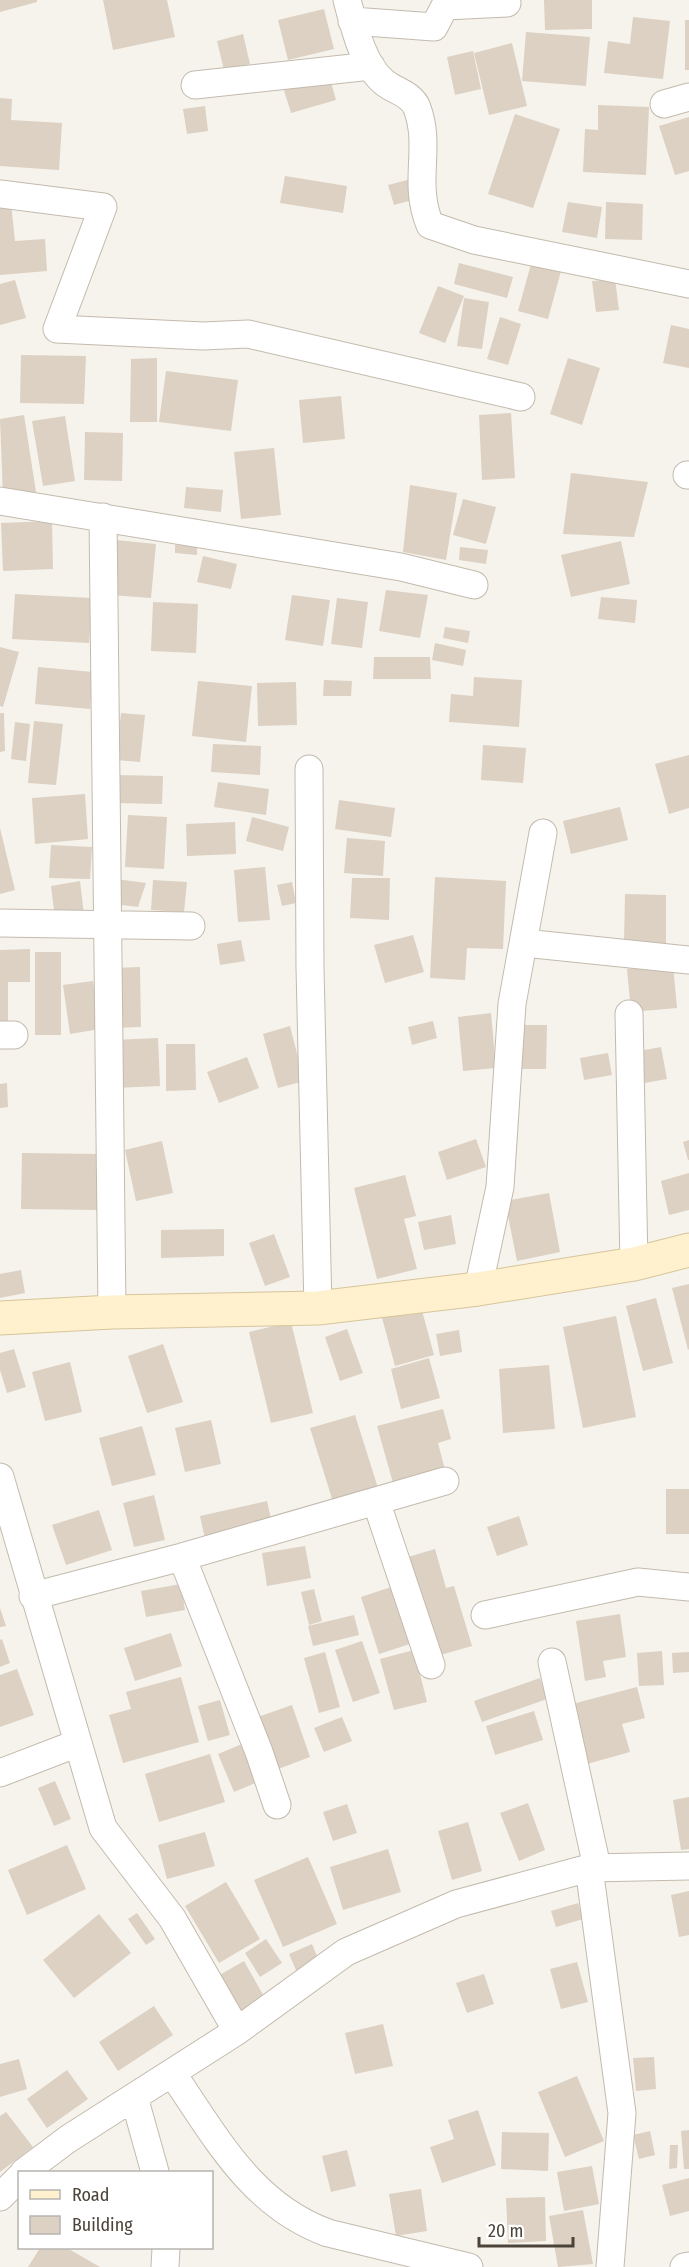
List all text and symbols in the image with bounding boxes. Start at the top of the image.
legend [18,2171,213,2249]
text: Road [72,2184,109,2206]
scale bar [479,2210,574,2248]
text: Building [72,2214,133,2236]
text: 20 m [488,2220,523,2242]

